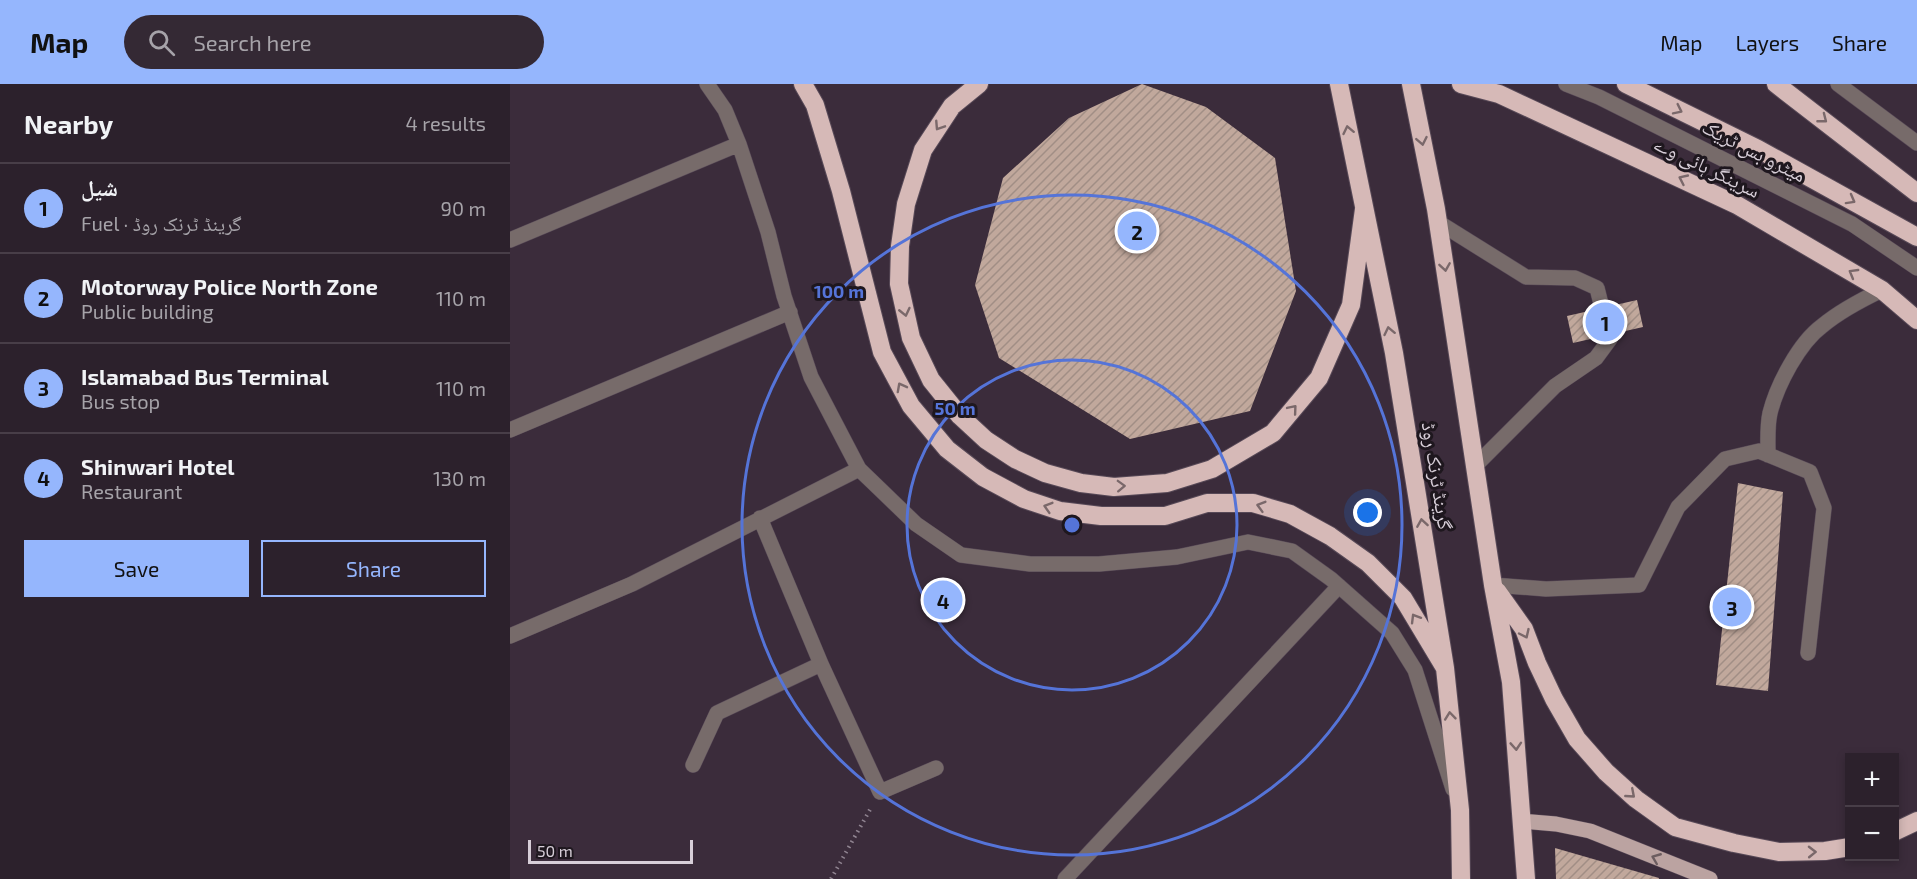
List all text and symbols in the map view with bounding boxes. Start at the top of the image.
search box [124,15,544,69]
text: Map [30,25,88,59]
icon: search [145,26,178,59]
text: Search here [193,29,312,55]
text: Map [1660,30,1702,55]
text: Layers [1735,30,1799,55]
text: Share [1832,30,1887,55]
one-way arrow [1672,103,1683,114]
text: Nearby [24,108,113,139]
text: 4 results [406,111,486,135]
one-way arrow [1816,112,1827,123]
street label: میٹرو بس ٹریک [1698,114,1810,187]
one-way arrow [934,120,946,130]
one-way arrow [1342,125,1355,135]
street label: سرینگر ہائی وے [1650,130,1764,203]
one-way arrow [1415,136,1428,146]
text: شیل [81,174,118,200]
one-way arrow [1678,175,1689,187]
one-way arrow [1845,193,1855,204]
text: 1 [39,196,48,220]
text: 90 m [441,196,486,220]
pin: 2 [1118,208,1156,254]
text: Fuel · گرینڈ ٹرنک روڈ [81,211,242,235]
one-way arrow [1438,262,1450,271]
one-way arrow [1849,269,1860,281]
text: Motorway Police North Zone [81,273,378,299]
text: 100 m [814,280,864,302]
text: 2 [38,286,49,310]
text: 110 m [436,286,486,310]
text: Public building [81,299,214,323]
pin: 1 [1586,300,1624,344]
one-way arrow [898,307,911,317]
one-way arrow [1383,326,1396,336]
text: Islamabad Bus Terminal [81,363,329,389]
text: 3 [38,376,49,400]
text: 110 m [436,376,486,400]
one-way arrow [897,383,908,393]
text: Bus stop [81,389,160,413]
text: 50 m [934,397,976,419]
one-way arrow [1286,405,1297,416]
street label: گرینڈ ٹرنک روڈ [1417,420,1458,532]
text: Shinwari Hotel [81,453,235,479]
text: 4 [37,466,50,490]
text: 130 m [433,466,486,490]
text: Restaurant [81,479,182,503]
one-way arrow [1117,480,1126,492]
your location [1353,498,1382,527]
one-way arrow [1256,501,1267,513]
one-way arrow [1043,502,1054,514]
centre of rings [1062,515,1082,535]
one-way arrow [1416,519,1428,528]
button: Save [24,540,249,597]
button: Share [261,540,486,597]
pin: 4 [924,578,962,622]
pin: 3 [1712,584,1752,630]
one-way arrow [1411,614,1422,624]
one-way arrow [1517,627,1529,638]
one-way arrow [1444,711,1457,721]
one-way arrow [1509,742,1522,751]
map controls [1845,753,1899,861]
button: + [1845,753,1899,807]
one-way arrow [1624,787,1635,798]
button: − [1845,807,1899,861]
scale bar [528,837,693,864]
text: 50 m [537,841,573,860]
one-way arrow [1808,845,1817,858]
one-way arrow [1651,853,1662,865]

